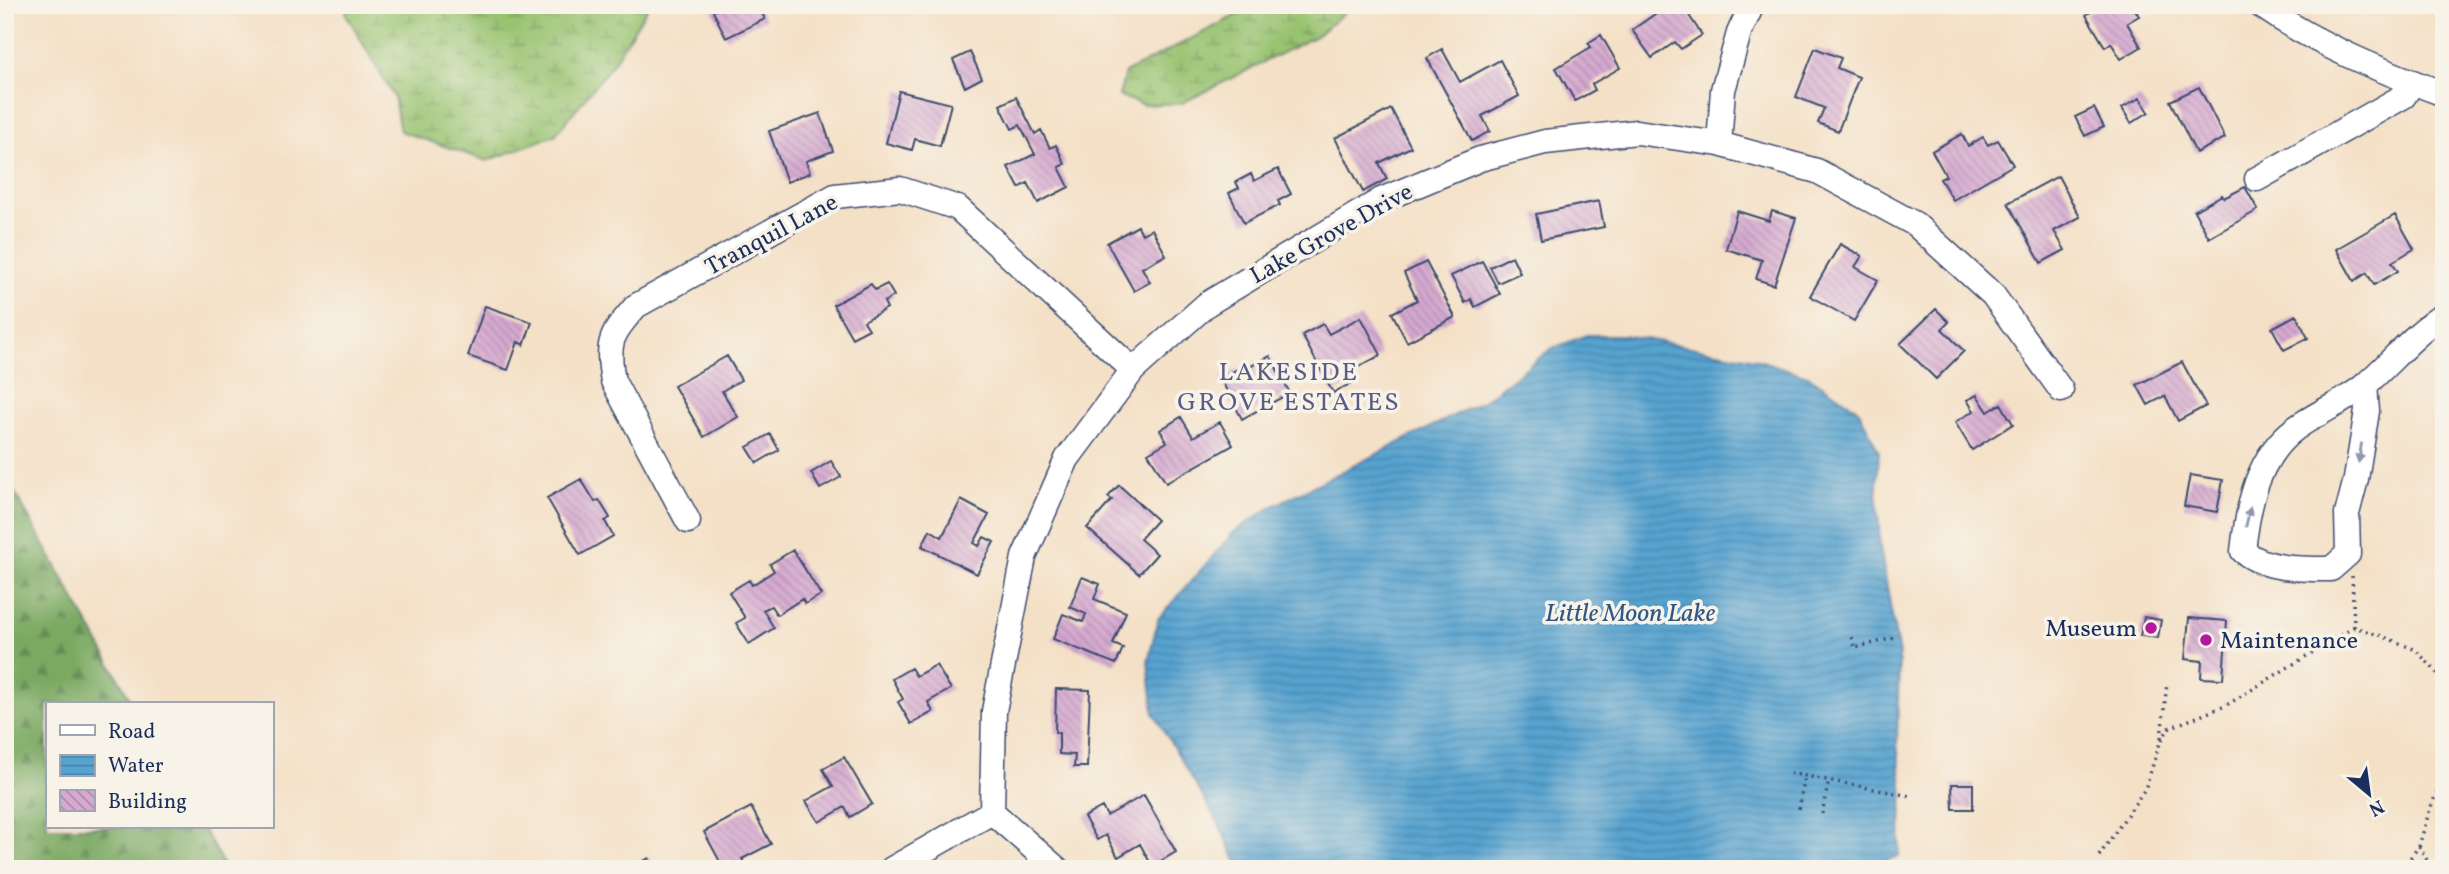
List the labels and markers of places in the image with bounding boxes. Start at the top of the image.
place label: Museum [2045,613,2137,647]
marker: Museum [2143,620,2159,636]
place label: Maintenance [2220,625,2358,659]
marker: Maintenance [2198,632,2214,648]

